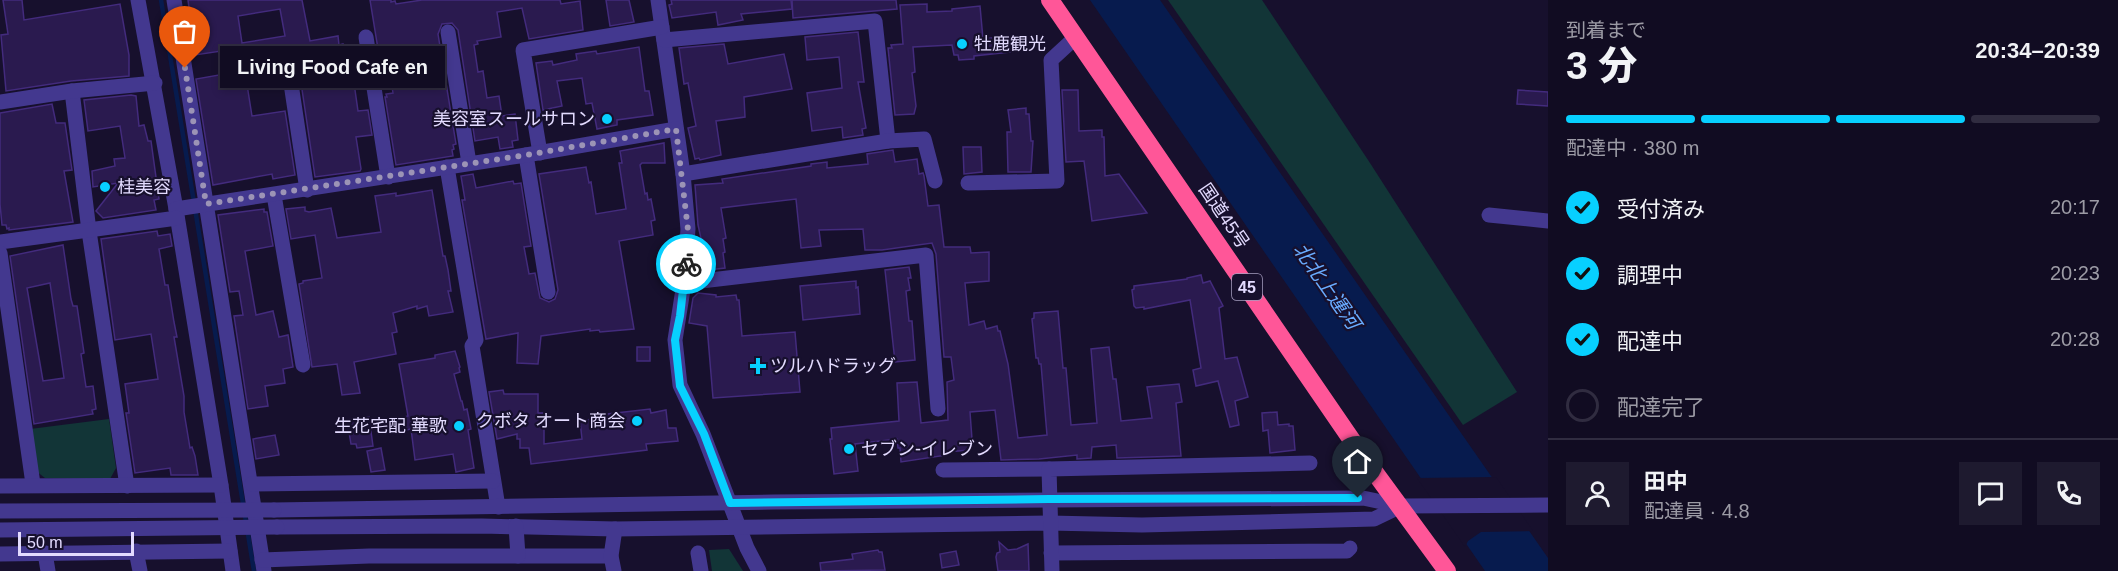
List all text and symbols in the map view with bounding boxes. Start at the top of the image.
pin [159,6,210,68]
icon: bag [168,15,201,48]
text: 到着まで [1566,19,1646,41]
place label: 牡鹿観光 [974,34,1046,54]
marker: 牡鹿観光 [955,37,969,51]
text: 20:34–20:39 [1975,38,2100,63]
text: 3 分 [1566,44,1638,87]
callout: Living Food Cafe en [221,47,446,89]
text: Living Food Cafe en [237,56,428,78]
place label: 美容室スールサロン [433,109,595,129]
marker: 美容室スールサロン [600,112,614,126]
text: 配達中 · 380 m [1566,137,1699,159]
place label: 桂美容 [117,177,171,197]
marker: 桂美容 [98,180,112,194]
street label: 国道45号 [1195,180,1253,252]
icon: check [1566,191,1599,224]
text: 20:17 [2050,196,2100,218]
text: 受付済み [1617,197,1705,222]
courier [656,234,716,294]
water label: 北北上運河 [1289,239,1367,337]
icon: bike [670,248,703,281]
icon: check [1566,257,1599,290]
text: 20:23 [2050,262,2100,284]
text: 調理中 [1617,263,1683,288]
road number: 45 [1232,274,1262,300]
icon: check [1566,323,1599,356]
text: 20:28 [2050,328,2100,350]
text: 配達中 [1617,329,1683,354]
place label: ツルハドラッグ [770,356,896,376]
marker: ツルハドラッグ [751,359,765,373]
text: 配達完了 [1617,395,1705,420]
place label: クボタ オート商会 [476,411,625,431]
marker: クボタ オート商会 [630,414,644,428]
place label: 生花宅配 華歌 [334,416,447,436]
marker: 生花宅配 華歌 [452,419,466,433]
pin [1332,436,1383,498]
place label: セブン-イレブン [861,439,993,459]
marker: セブン-イレブン [842,442,856,456]
icon: home [1341,445,1374,478]
button: person [1566,462,1629,525]
button: chat [1959,462,2022,525]
button: phone [2037,462,2100,525]
text: 田中 [1644,469,1688,494]
text: 配達員 · 4.8 [1644,500,1750,522]
scale bar [18,529,134,556]
text: 50 m [27,534,63,551]

